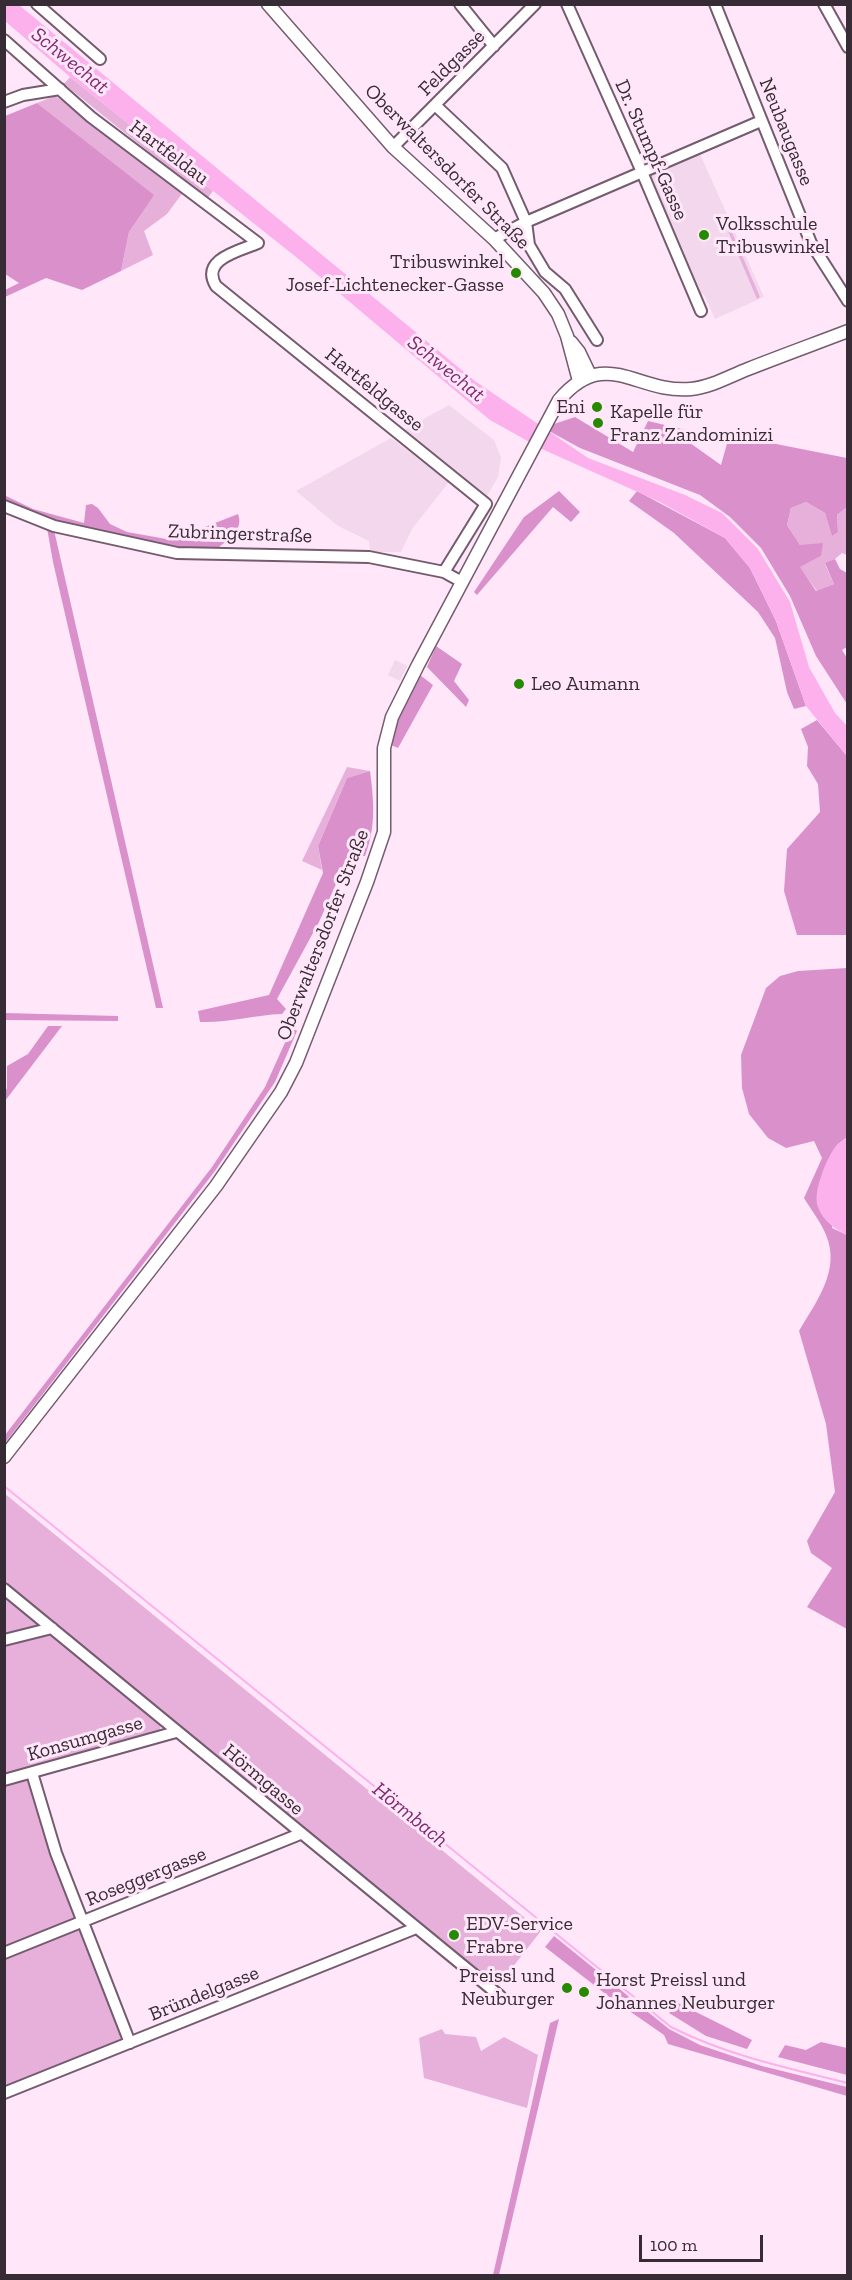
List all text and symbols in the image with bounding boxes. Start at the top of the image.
water label: Schwechat [26,22,114,100]
street label: Feldgasse [414,25,490,101]
street label: Neubaugasse [754,75,818,189]
street label: Dr. Stumpf-Gasse [609,76,693,224]
street label: Oberwaltersdorfer Straße [359,79,535,255]
street label: Hartfeldau [125,115,213,191]
place label: Volksschule Tribuswinkel [716,212,830,259]
marker: Volksschule Tribuswinkel [697,228,711,242]
place label: Tribuswinkel Josef-Lichtenecker-Gasse [286,250,504,297]
marker: Tribuswinkel Josef-Lichtenecker-Gasse [509,266,523,280]
water label: Schwechat [402,330,490,408]
street label: Hartfeldgasse [320,343,428,437]
place label: Eni [556,395,585,419]
marker: Eni [590,400,604,414]
place label: Kapelle für Franz Zandominizi [610,400,773,447]
marker: Kapelle für Franz Zandominizi [591,416,605,430]
street label: Zubringerstraße [168,519,312,549]
place label: Leo Aumann [531,672,640,696]
marker: Leo Aumann [512,677,526,691]
street label: Oberwaltersdorfer Straße [272,826,374,1044]
street label: Konsumgasse [25,1711,145,1767]
street label: Hörmgasse [218,1739,308,1821]
water label: Hörmbach [367,1777,453,1853]
street label: Roseggergasse [82,1842,210,1912]
place label: EDV-Service Frabre [466,1912,573,1959]
marker: EDV-Service Frabre [447,1928,461,1942]
street label: Bründelgasse [146,1961,262,2027]
place label: Preissl und Neuburger [459,1964,555,2011]
place label: Horst Preissl und Johannes Neuburger [596,1968,775,2015]
marker: Preissl und Neuburger [560,1981,574,1995]
marker: Horst Preissl und Johannes Neuburger [577,1985,591,1999]
scale bar [642,2223,766,2261]
text: 100 m [650,2234,697,2256]

